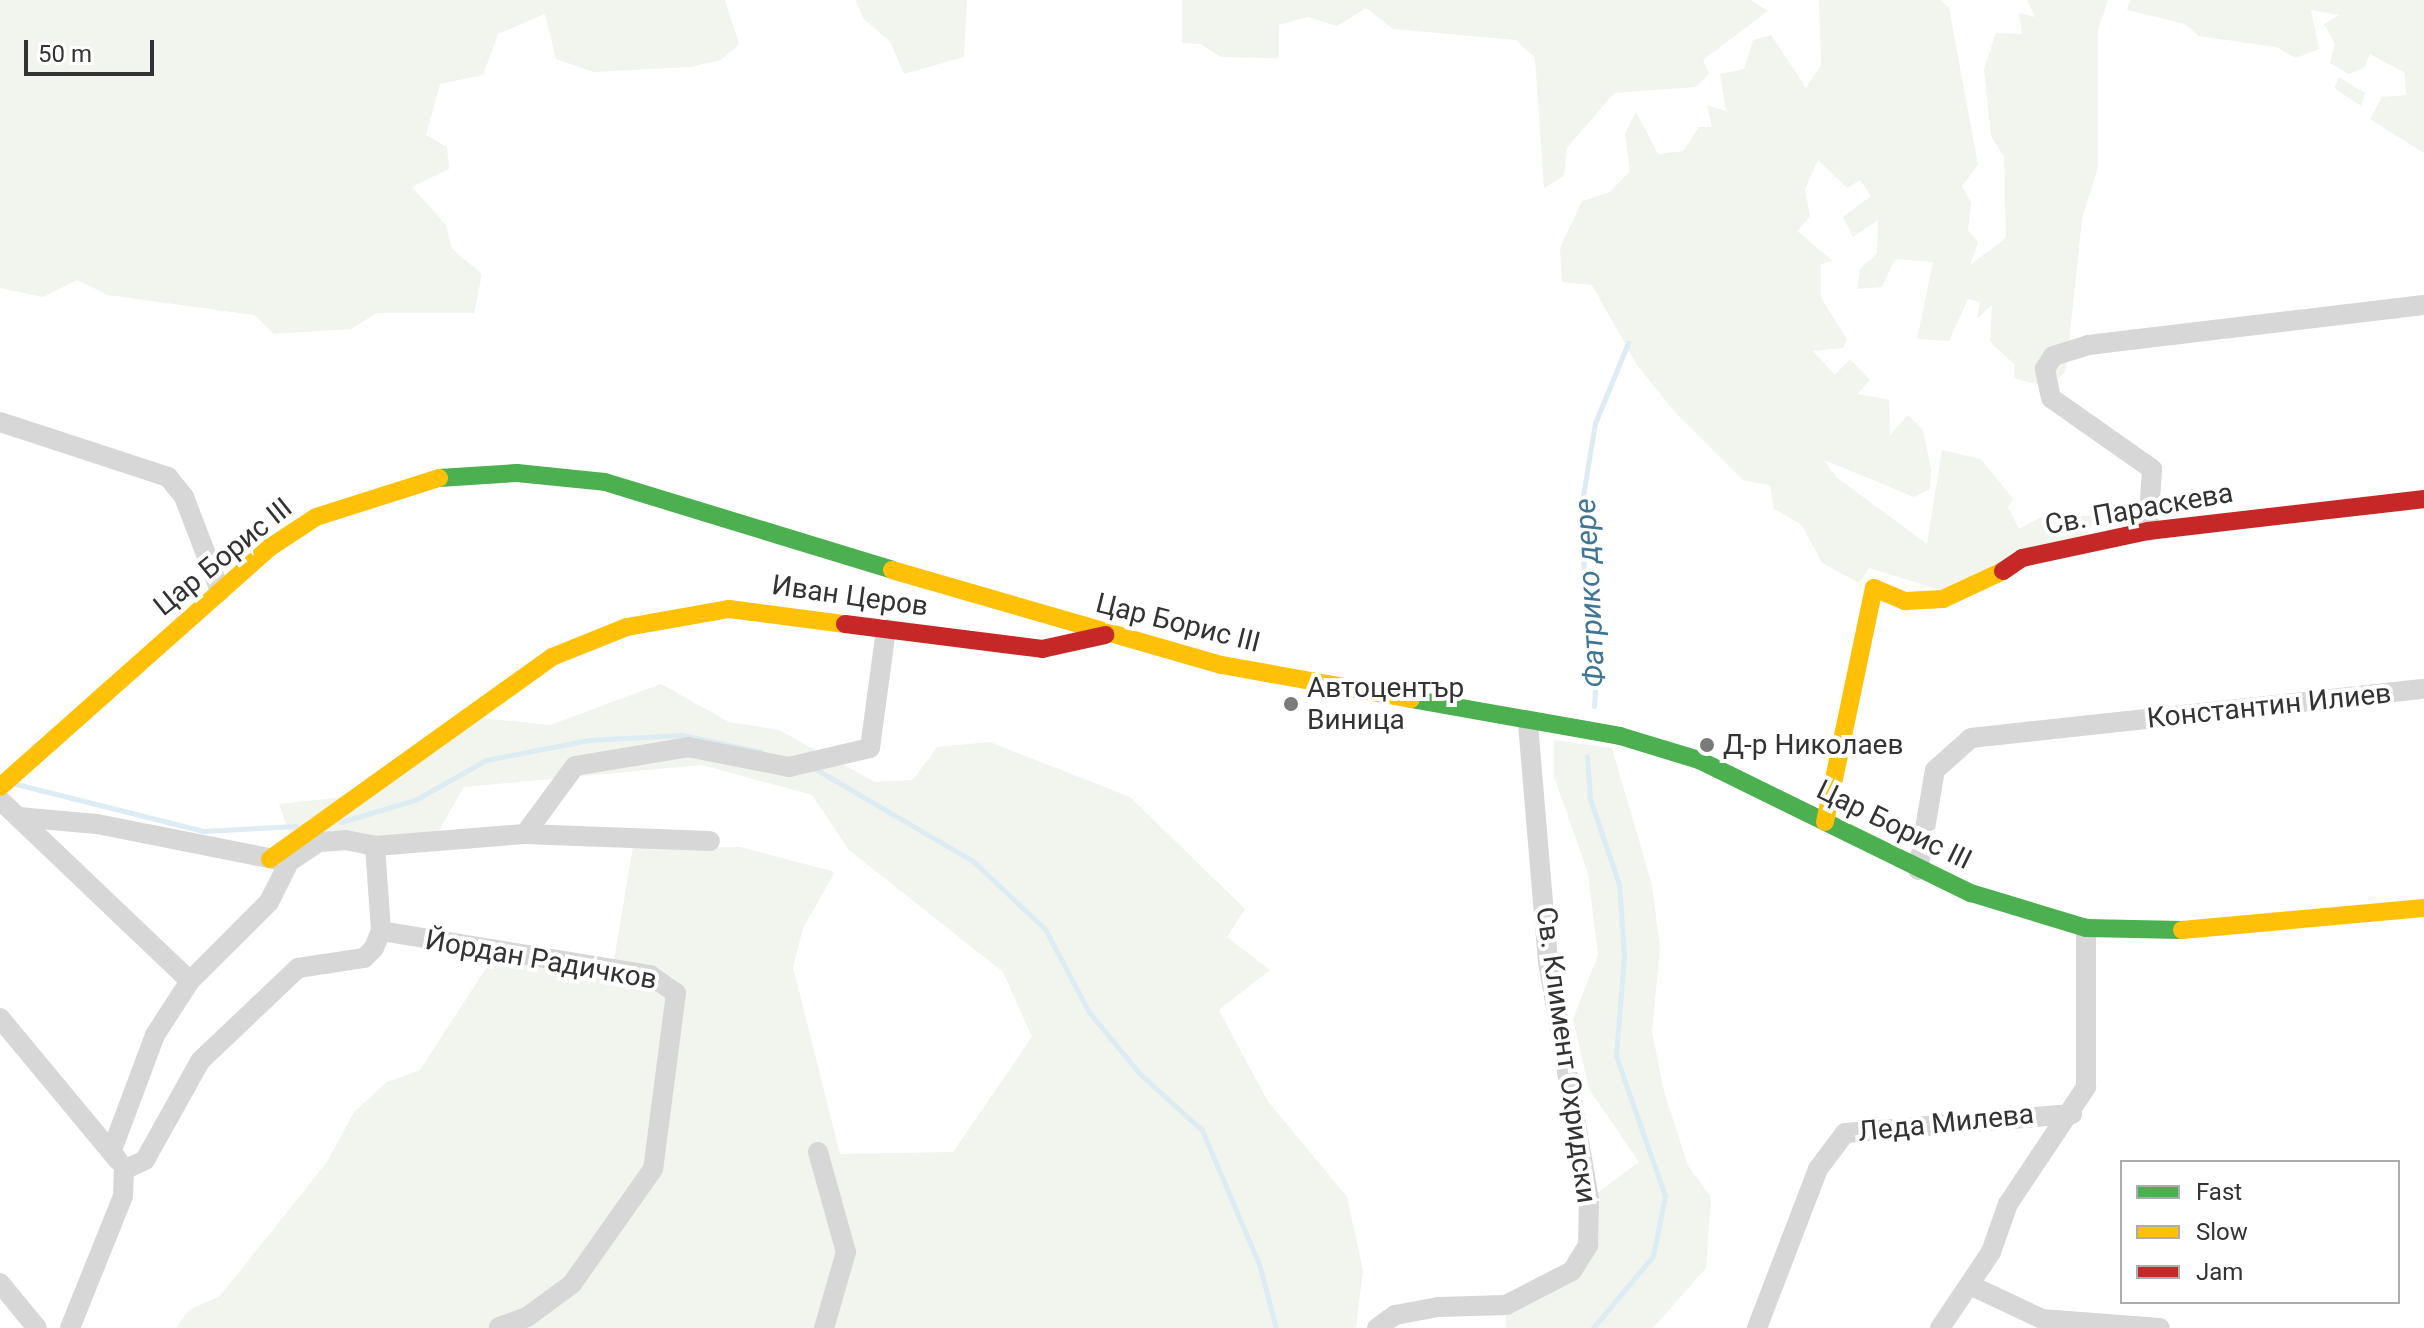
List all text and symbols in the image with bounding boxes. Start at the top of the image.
scale bar [28,24,158,74]
text: 50 m [38,40,92,68]
street label: Св. Параскева [2042,476,2236,542]
street label: Цар Борис III [147,491,299,623]
water label: Фатрико дере [1567,498,1613,688]
street label: Иван Церов [770,568,930,624]
street label: Цар Борис III [1092,586,1264,660]
place label: Автоцентър Виница [1307,671,1464,737]
street label: Константин Илиев [2145,676,2393,736]
marker: Автоцентър Виница [1282,695,1300,713]
place label: Д-р Николаев [1723,728,1903,762]
marker: Д-р Николаев [1698,736,1716,754]
street label: Цар Борис III [1811,773,1977,877]
street label: Св. Климент Охридски [1529,905,1603,1205]
street label: Йордан Радичков [423,923,659,997]
street label: Леда Милева [1856,1097,2036,1149]
legend [2120,1160,2400,1304]
text: Fast [2196,1178,2242,1206]
text: Slow [2196,1218,2248,1246]
text: Jam [2196,1258,2243,1286]

